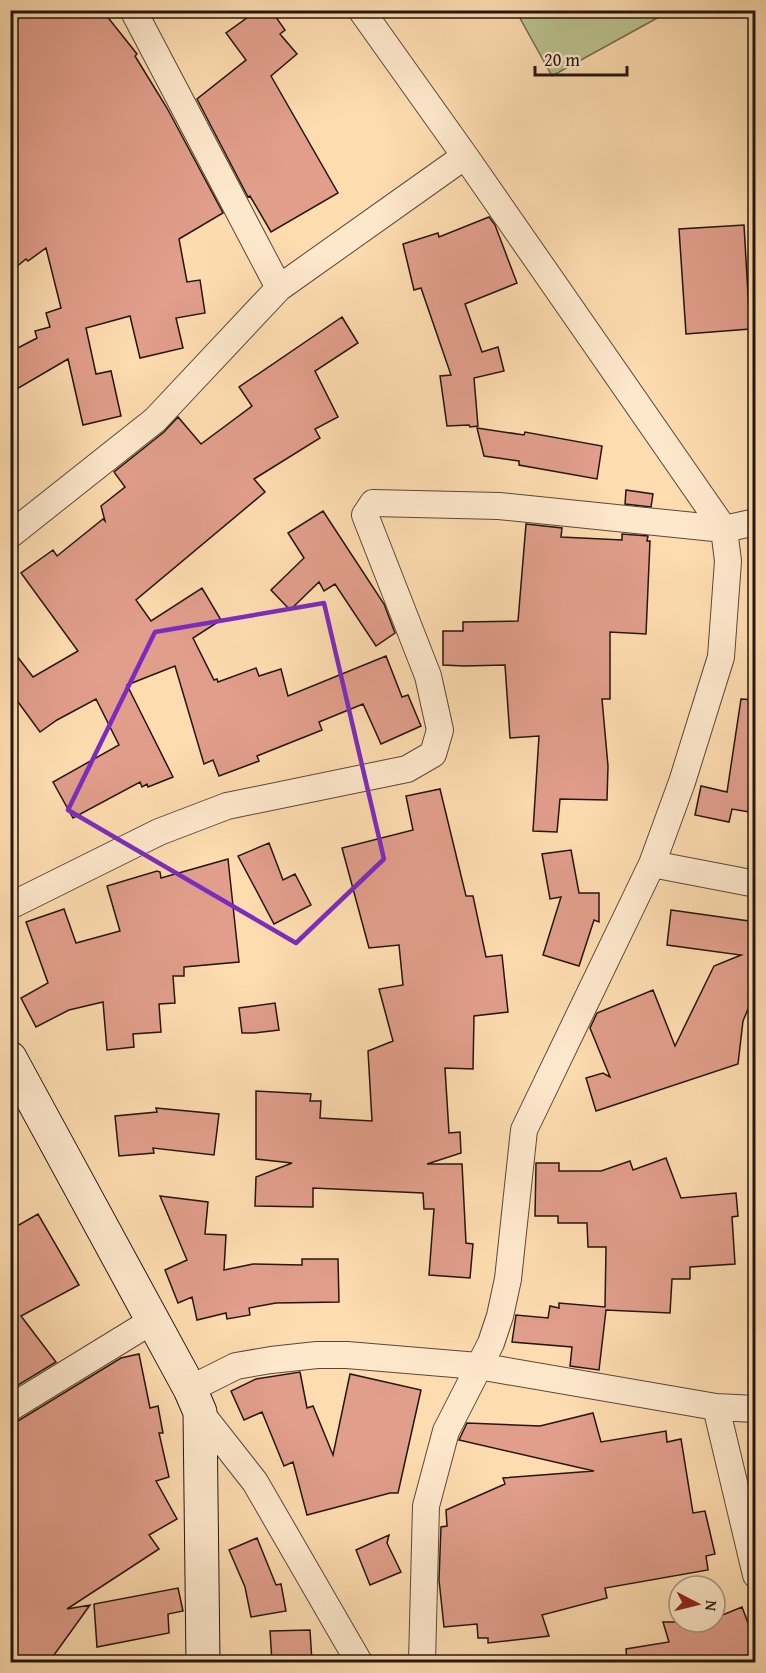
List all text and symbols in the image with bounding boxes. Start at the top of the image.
scale bar [535,39,626,77]
text: 20 m [544,46,580,73]
north arrow [667,1574,727,1634]
text: N [699,1599,724,1613]

